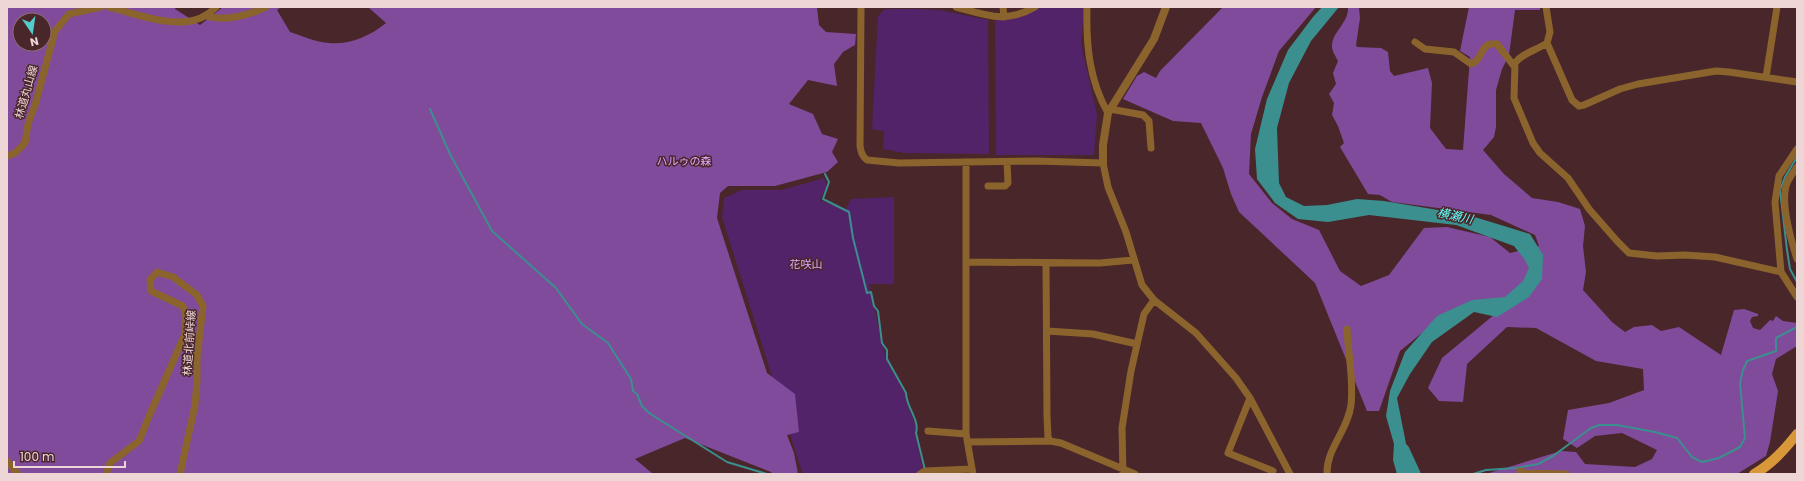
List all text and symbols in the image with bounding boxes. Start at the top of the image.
north arrow [12,12,52,52]
text: N [28,33,40,50]
street label: 林道丸山線 [11,63,41,121]
park label: ハルゥの森 [657,153,712,169]
water label: 横瀬川 [1436,203,1476,228]
park label: 花咲山 [790,256,823,272]
street label: 林道北前峠線 [179,310,199,376]
scale bar [14,443,125,469]
text: 100 m [20,448,54,465]

